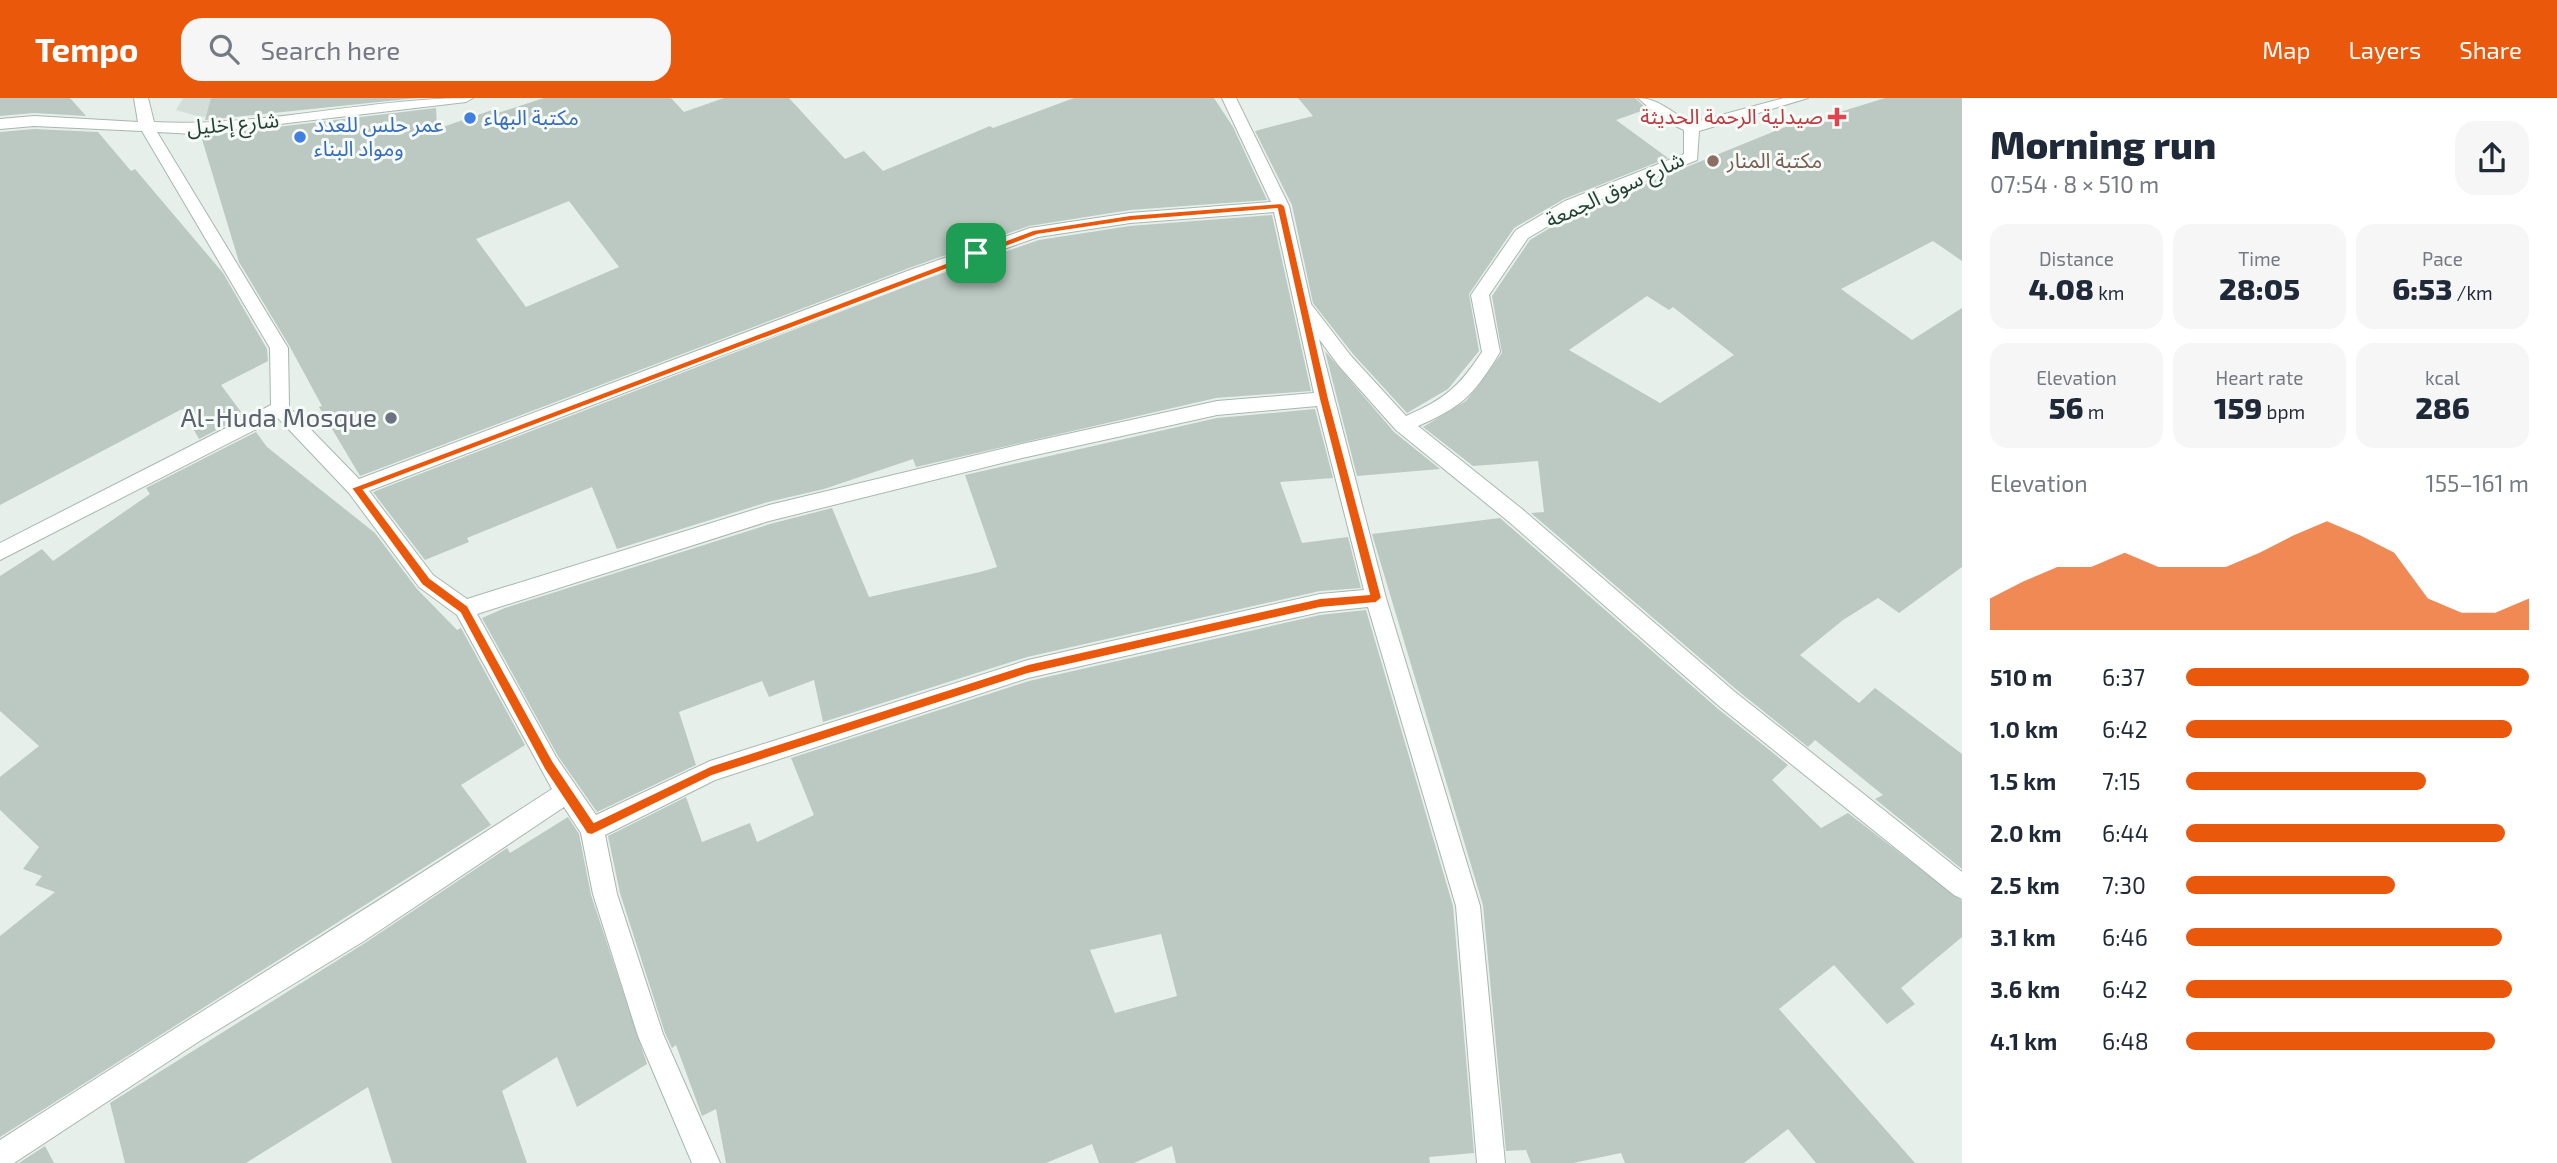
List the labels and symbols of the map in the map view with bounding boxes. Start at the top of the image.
place label: صيدلية الرحمة الحديثة [1640,103,1823,129]
place label: مكتبة البهاء [484,104,579,130]
street label: شارع إخليل [186,106,280,143]
marker: صيدلية الرحمة الحديثة [1829,109,1845,125]
marker: مكتبة البهاء [462,110,478,126]
place label: عمر حلس للعدد ومواد البناء [314,111,444,161]
marker: عمر حلس للعدد ومواد البناء [292,129,308,145]
street label: شارع سوق الجمعة [1541,146,1689,235]
place label: مكتبة المنار [1726,147,1822,173]
marker: مكتبة المنار [1705,153,1721,169]
pin [946,223,1006,283]
place label: Al-Huda Mosque [180,401,377,432]
marker: Al-Huda Mosque [383,410,399,426]

